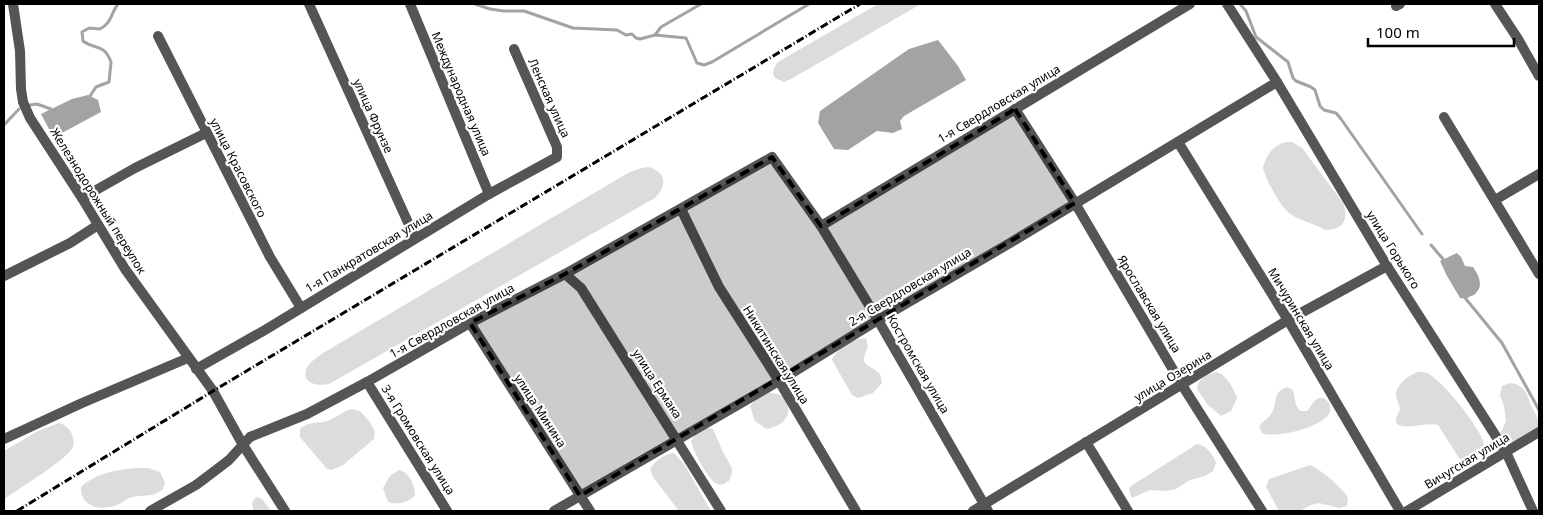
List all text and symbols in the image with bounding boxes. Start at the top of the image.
scale bar [1368,15,1514,47]
text: 100 m [1376,22,1420,42]
street label: Международная улица [428,29,495,159]
street label: Ленская улица [524,55,575,140]
street label: 1-я Свердловская улица [934,60,1063,147]
street label: улица Фрунзе [349,76,398,156]
street label: улица Красовского [206,115,271,221]
street label: Железнодорожный переулок [46,124,151,278]
street label: 1-я Панкратовская улица [302,207,436,296]
street label: улица Горького [1363,207,1424,292]
street label: 2-я Свердловская улица [845,243,974,330]
street label: Ярославская улица [1113,252,1185,356]
street label: Мичуринская улица [1264,264,1339,373]
street label: 1-я Свердловская улица [386,279,517,362]
street label: Никитинская улица [739,302,814,407]
street label: Костромская улица [883,311,954,417]
street label: улица Ермака [629,346,686,422]
street label: улица Озерина [1131,346,1215,405]
street label: улица Минина [510,371,571,451]
street label: 3-я Громовская улица [378,381,459,498]
street label: Вичугская улица [1421,428,1512,493]

